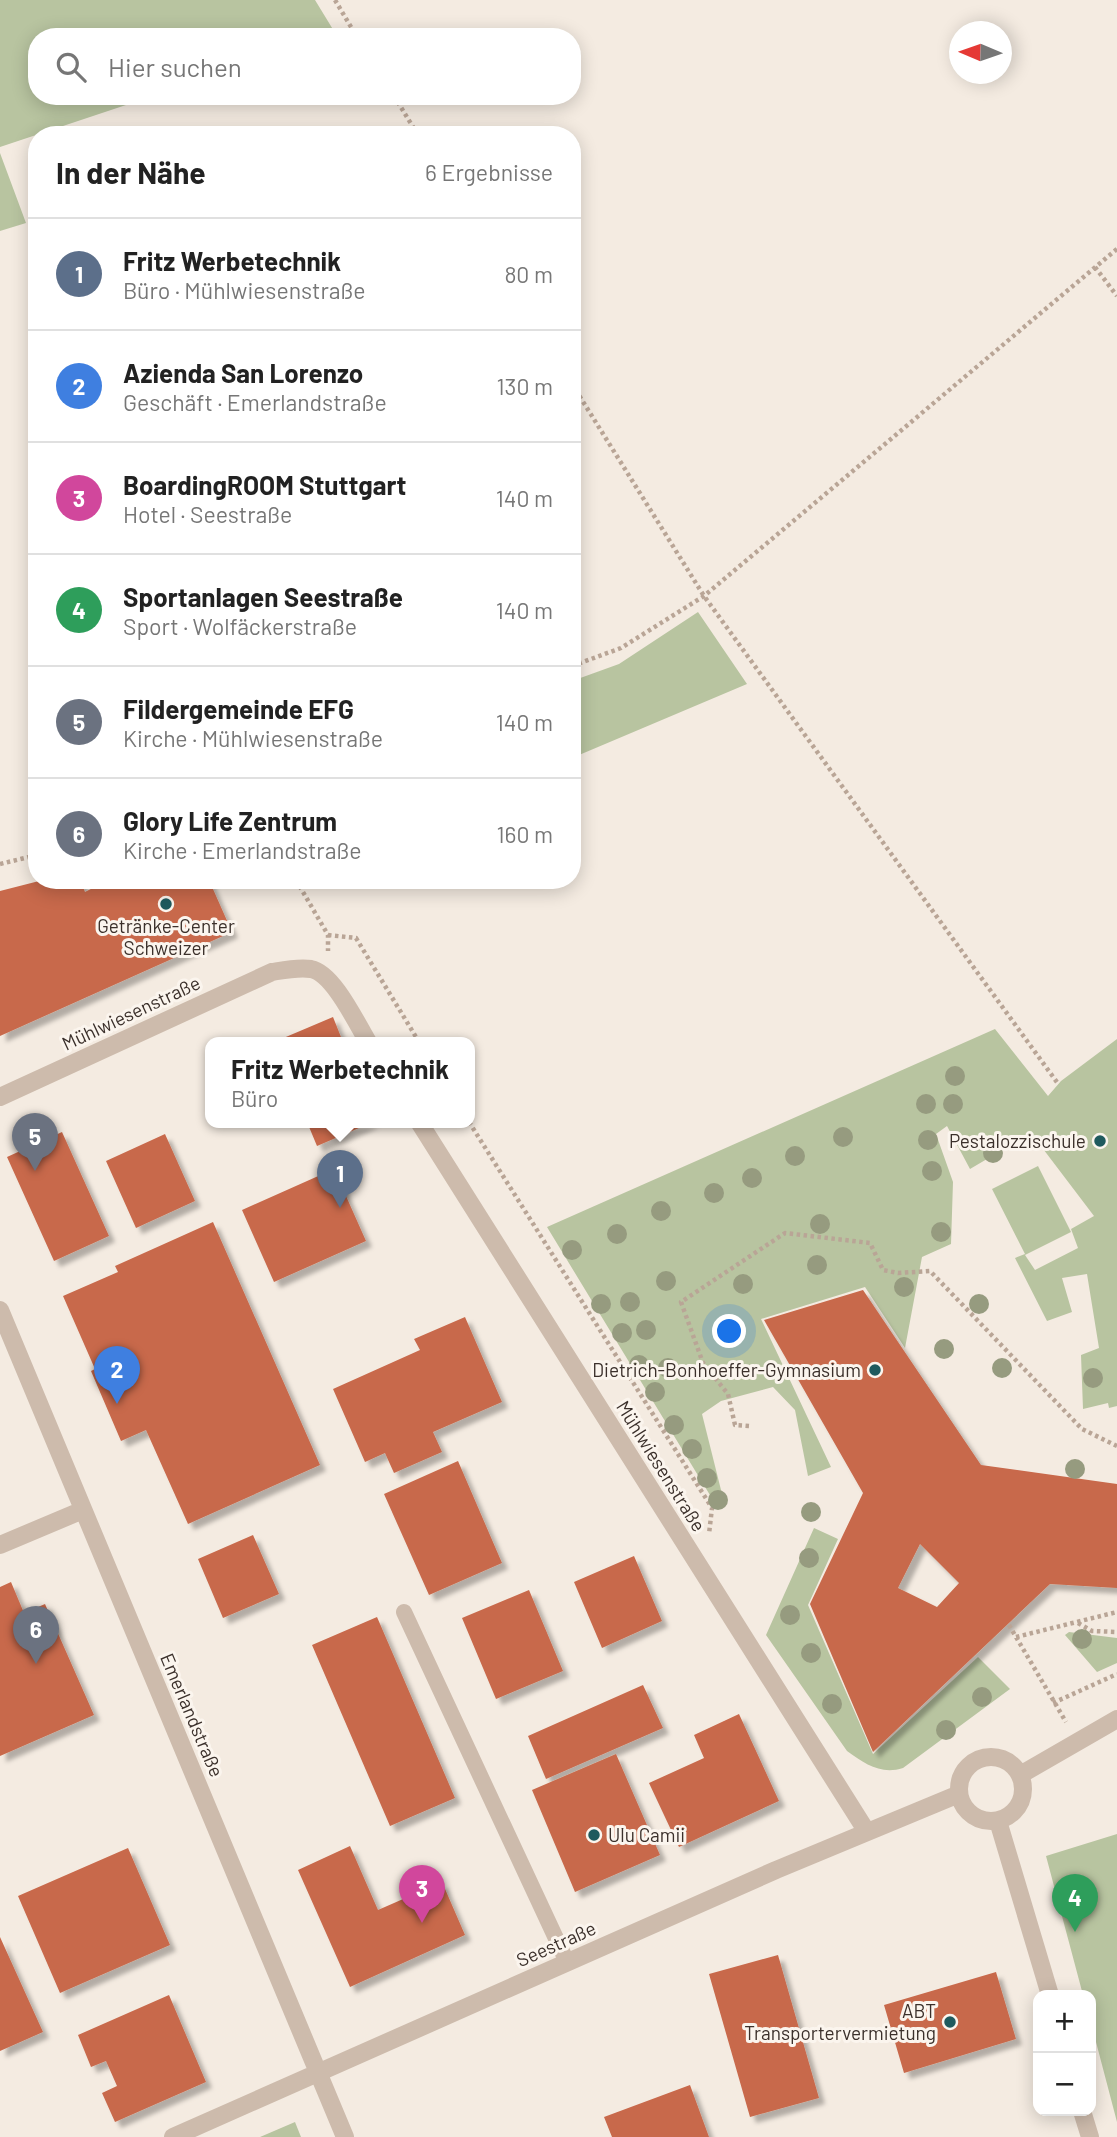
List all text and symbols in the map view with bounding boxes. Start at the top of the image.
north arrow [949,21,1012,84]
search box [28,28,581,105]
icon: search [52,48,90,86]
text: Hier suchen [108,51,242,82]
text: In der Nähe [56,154,206,190]
text: 6 Ergebnisse [425,158,553,186]
text: Fritz Werbetechnik [123,245,341,276]
text: 1 [75,260,83,288]
text: 80 m [504,260,553,288]
text: Büro · Mühlwiesenstraße [123,276,366,304]
text: Azienda San Lorenzo [123,357,363,388]
text: 2 [73,372,85,400]
text: 130 m [496,372,553,400]
text: Geschäft · Emerlandstraße [123,388,387,416]
text: BoardingROOM Stuttgart [123,469,406,500]
text: 3 [73,484,85,512]
text: 140 m [496,484,553,512]
text: Hotel · Seestraße [123,500,292,528]
text: Sportanlagen Seestraße [123,581,403,612]
text: 4 [72,596,86,624]
text: 140 m [496,596,553,624]
text: Sport · Wolfäckerstraße [123,612,357,640]
text: Fildergemeinde EFG [123,693,354,724]
text: 5 [73,708,85,736]
text: 140 m [496,708,553,736]
text: Kirche · Mühlwiesenstraße [123,724,383,752]
text: Glory Life Zentrum [123,805,337,836]
text: 6 [73,820,85,848]
text: 160 m [496,820,553,848]
text: Kirche · Emerlandstraße [123,836,361,864]
marker: Getränke-Center Schweizer [158,896,174,912]
place label: Getränke-Center Schweizer [97,914,235,959]
street label: Mühlwiesenstraße [58,970,204,1055]
popup [205,1037,475,1128]
text: Fritz Werbetechnik [231,1053,449,1084]
text: Büro [231,1084,278,1112]
pin: 5 [12,1113,58,1171]
place label: Pestalozzischule [949,1129,1086,1152]
marker: Pestalozzischule [1092,1133,1108,1149]
pin: 1 [317,1150,363,1208]
your location [712,1314,746,1348]
pin: 2 [94,1346,140,1404]
place label: Dietrich-Bonhoeffer-Gymnasium [592,1358,861,1381]
marker: Dietrich-Bonhoeffer-Gymnasium [867,1362,883,1378]
street label: Mühlwiesenstraße [612,1396,711,1535]
pin: 6 [13,1606,59,1664]
street label: Emerlandstraße [156,1650,229,1780]
place label: Ulu Camii [608,1823,685,1846]
marker: Ulu Camii [586,1827,602,1843]
pin: 3 [399,1865,445,1923]
pin: 4 [1052,1874,1098,1932]
street label: Seestraße [513,1916,599,1971]
map controls [1033,1990,1096,2116]
button: + [1033,1990,1096,2053]
place label: ABT Transportervermietung [744,1999,936,2044]
marker: ABT Transportervermietung [942,2014,958,2030]
button: − [1033,2053,1096,2116]

